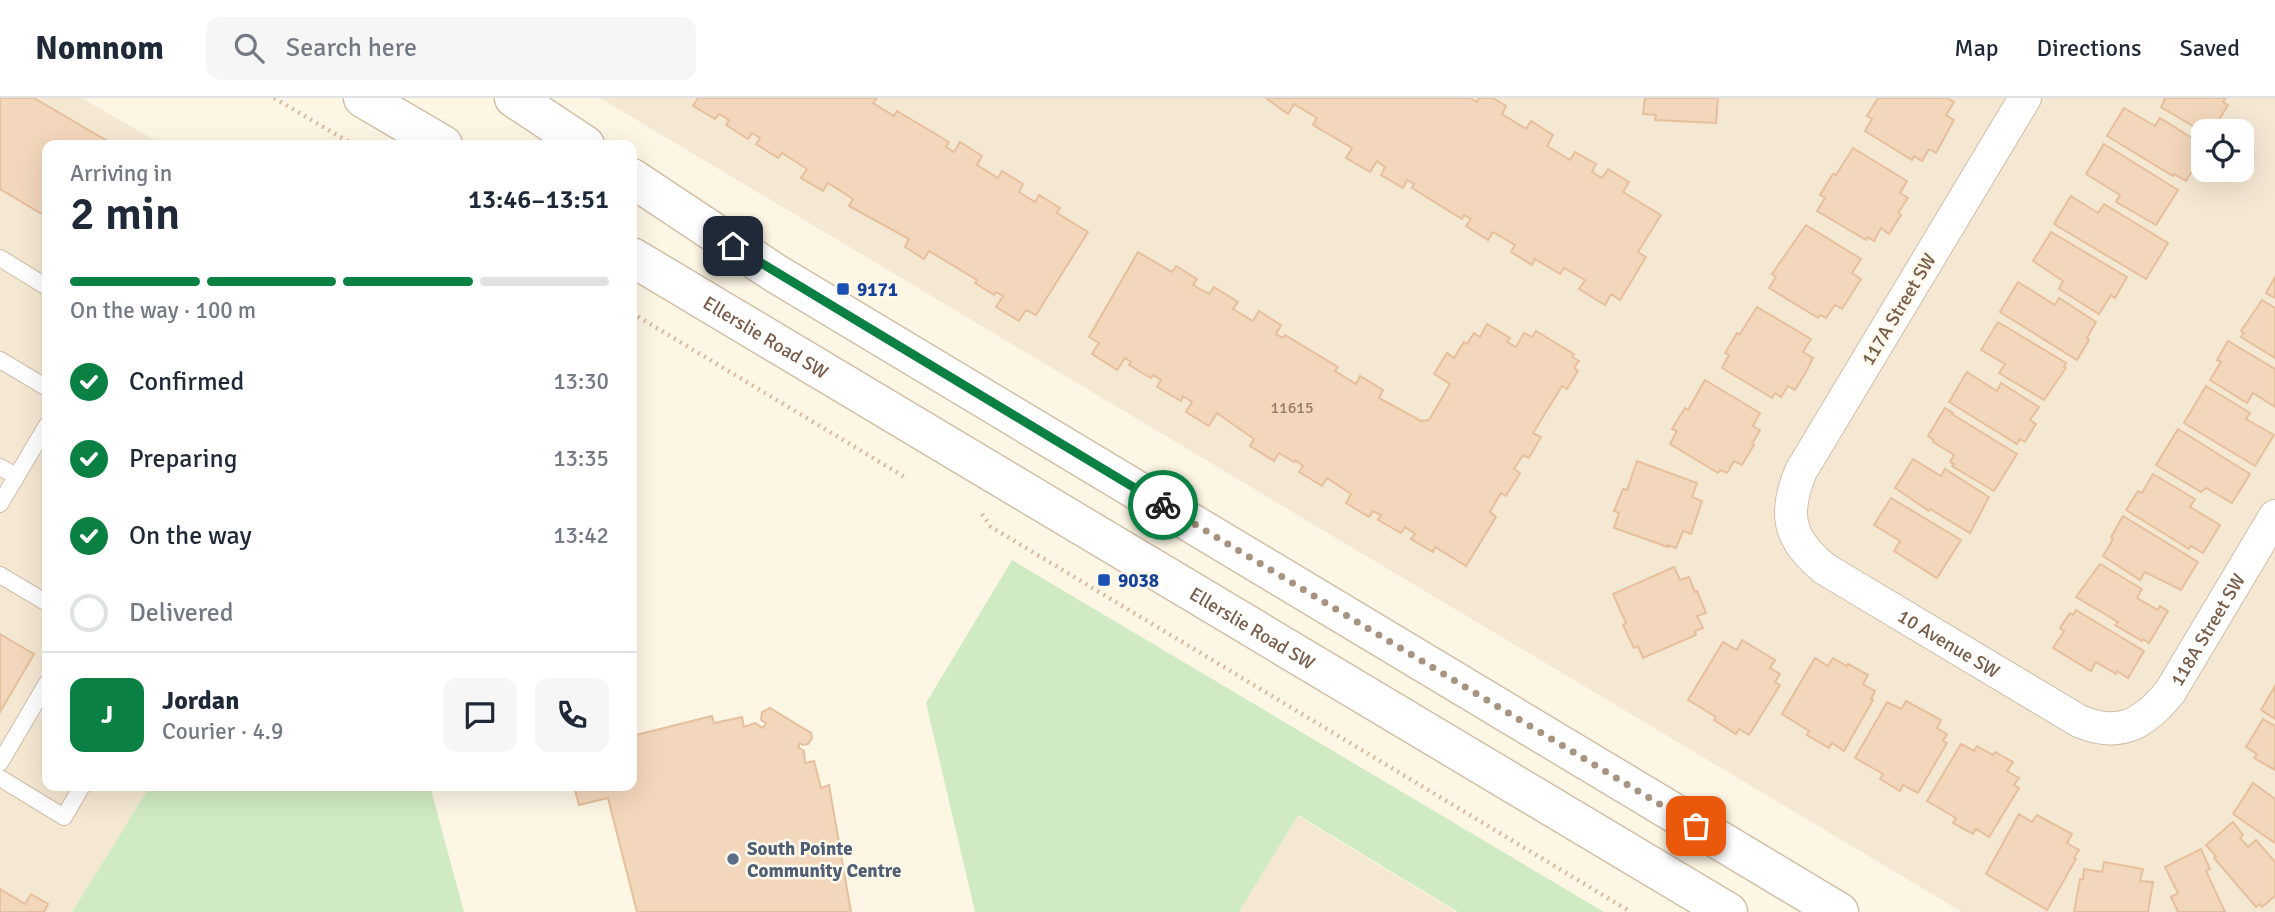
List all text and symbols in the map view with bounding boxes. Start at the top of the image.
search box [206,17,696,80]
text: Nomnom [35,28,164,69]
icon: search [230,29,268,67]
text: Search here [286,32,417,64]
text: Map [1954,33,1999,63]
text: Directions [2037,33,2142,63]
text: Saved [2180,33,2240,63]
map controls [2191,119,2254,182]
button: locate [2191,119,2254,182]
text: Arriving in [70,159,172,188]
text: 13:46–13:51 [468,184,609,216]
text: 2 min [70,186,180,242]
pin [703,216,763,276]
icon: home [714,227,752,265]
street label: 117A Street SW [1856,249,1942,370]
place label: 9171 [857,278,898,302]
marker: 9171 [835,281,851,297]
street label: Ellerslie Road SW [698,291,832,385]
text: On the way · 100 m [70,296,256,325]
icon: check [70,363,108,401]
text: Confirmed [129,366,244,398]
text: 13:30 [553,367,609,396]
house number: 11615 [1270,398,1314,418]
icon: check [70,440,108,478]
text: Preparing [129,443,237,475]
text: 13:35 [553,444,609,473]
courier [1128,470,1198,540]
icon: bike [1144,486,1182,524]
icon: check [70,517,108,555]
text: On the way [129,520,252,552]
text: 13:42 [553,521,609,550]
place label: 9038 [1118,569,1159,593]
street label: 118A Street SW [2165,569,2251,691]
marker: 9038 [1096,572,1112,588]
street label: Ellerslie Road SW [1185,582,1319,675]
text: Delivered [129,597,234,629]
street label: 10 Avenue SW [1893,604,2004,684]
button: chat [443,678,517,752]
button: phone [535,678,609,752]
text: Jordan [162,685,239,717]
text: J [101,699,113,731]
text: Courier · 4.9 [162,717,283,746]
pin [1666,796,1726,856]
icon: bag [1677,807,1715,845]
place label: South Pointe Community Centre [747,837,902,883]
marker: South Pointe Community Centre [725,851,741,867]

